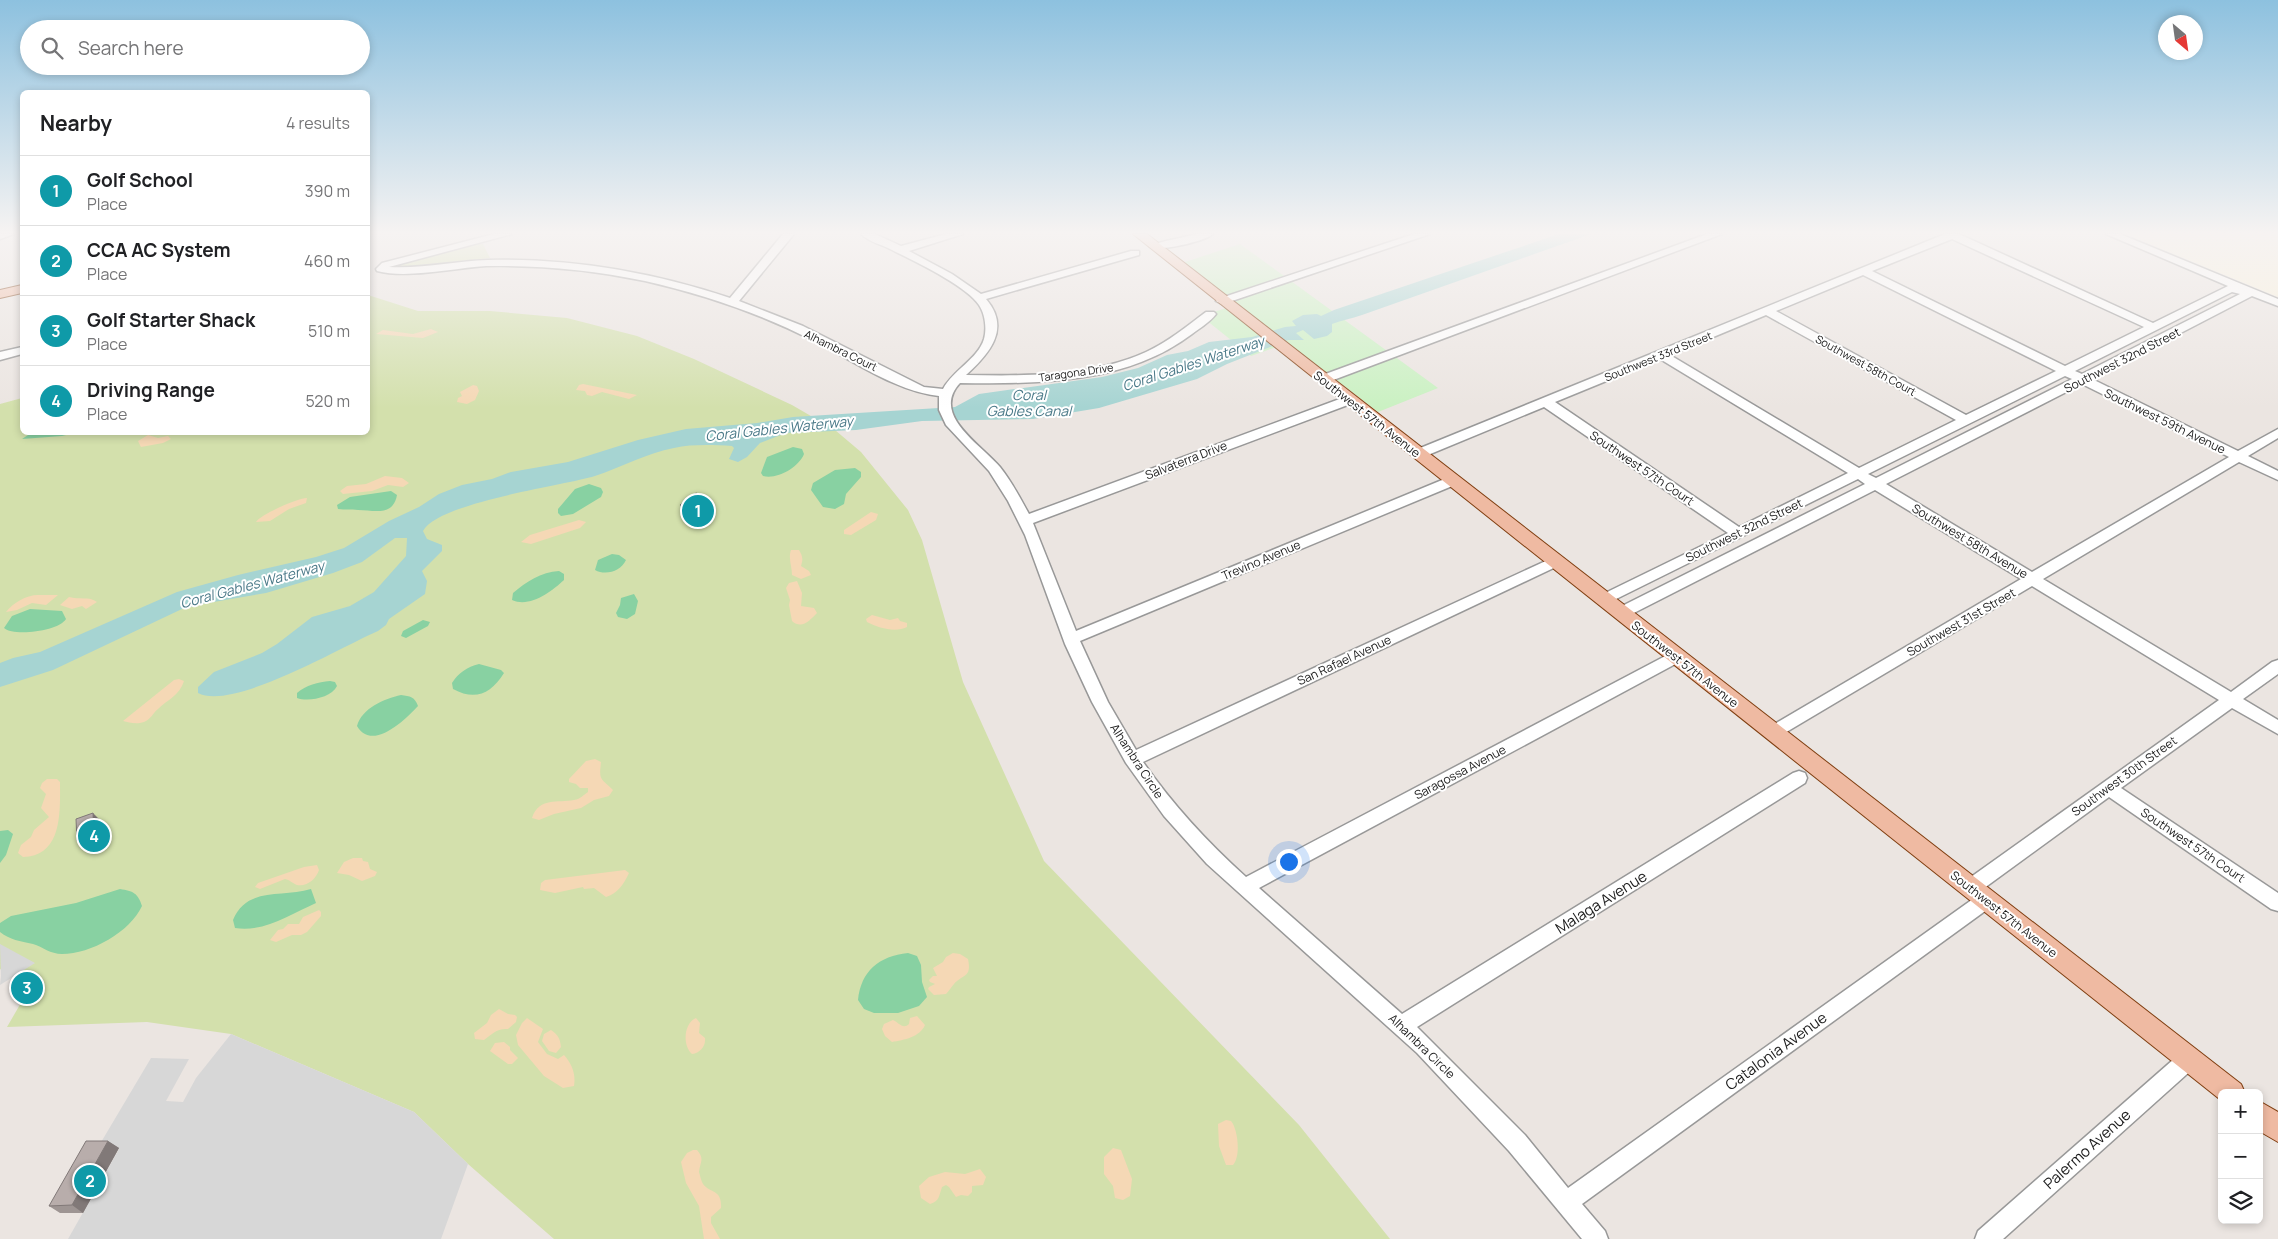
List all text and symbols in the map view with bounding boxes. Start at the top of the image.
north arrow [2158,15,2203,60]
search box [20,20,370,75]
icon: search [38,34,66,62]
text: Search here [78,35,184,61]
text: Nearby [40,109,112,137]
text: 4 results [286,112,350,134]
text: Golf School [87,167,193,193]
text: 1 [52,180,60,202]
text: 390 m [305,180,350,202]
text: Place [87,193,127,215]
text: CCA AC System [87,237,231,263]
text: 2 [51,250,61,272]
text: 460 m [304,250,350,272]
text: Place [87,263,127,285]
text: Golf Starter Shack [87,307,255,333]
text: 3 [51,320,61,342]
text: 510 m [308,320,350,342]
street label: Southwest 32nd Street [2061,323,2183,397]
street label: Alhambra Court [802,326,880,374]
street label: Southwest 33rd Street [1602,328,1714,384]
water label: Coral Gables Waterway [1120,330,1269,395]
street label: Southwest 58th Court [1813,331,1919,399]
text: Place [87,333,127,355]
street label: Taragona Drive [1038,359,1115,385]
street label: Southwest 57th Avenue [1310,367,1424,461]
text: Driving Range [87,377,215,403]
street label: Southwest 59th Avenue [2102,384,2228,458]
water label: Coral Gables Canal [987,385,1073,420]
text: 4 [51,390,61,412]
text: 520 m [306,390,350,412]
text: Place [87,403,127,425]
water label: Coral Gables Waterway [704,411,856,445]
street label: Southwest 57th Court [1587,427,1698,509]
street label: Salvaterra Drive [1143,437,1229,483]
pin: 1 [682,492,714,530]
street label: Southwest 32nd Street [1683,494,1806,566]
street label: Southwest 58th Avenue [1909,500,2031,582]
street label: Trevino Avenue [1219,536,1303,584]
water label: Coral Gables Waterway [178,555,329,612]
street label: Southwest 31st Street [1903,584,2019,660]
street label: Southwest 57th Avenue [1628,617,1742,711]
street label: San Rafael Avenue [1294,631,1394,689]
street label: Alhambra Circle [1106,720,1168,802]
street label: Southwest 30th Street [2068,732,2180,820]
street label: Saragossa Avenue [1411,741,1509,803]
street label: Southwest 57th Court [2138,804,2249,886]
pin: 4 [78,817,110,855]
your location [1276,849,1302,875]
street label: Malaga Avenue [1551,865,1651,939]
street label: Southwest 57th Avenue [1947,867,2061,961]
pin: 3 [11,969,43,1007]
street label: Catalonia Avenue [1721,1007,1831,1095]
street label: Alhambra Circle [1385,1010,1459,1082]
map controls [2218,1089,2263,1224]
button: + [2218,1089,2263,1134]
street label: Palermo Avenue [2039,1104,2135,1194]
button: − [2218,1134,2263,1179]
pin: 2 [74,1162,106,1200]
button: layers [2218,1179,2263,1224]

